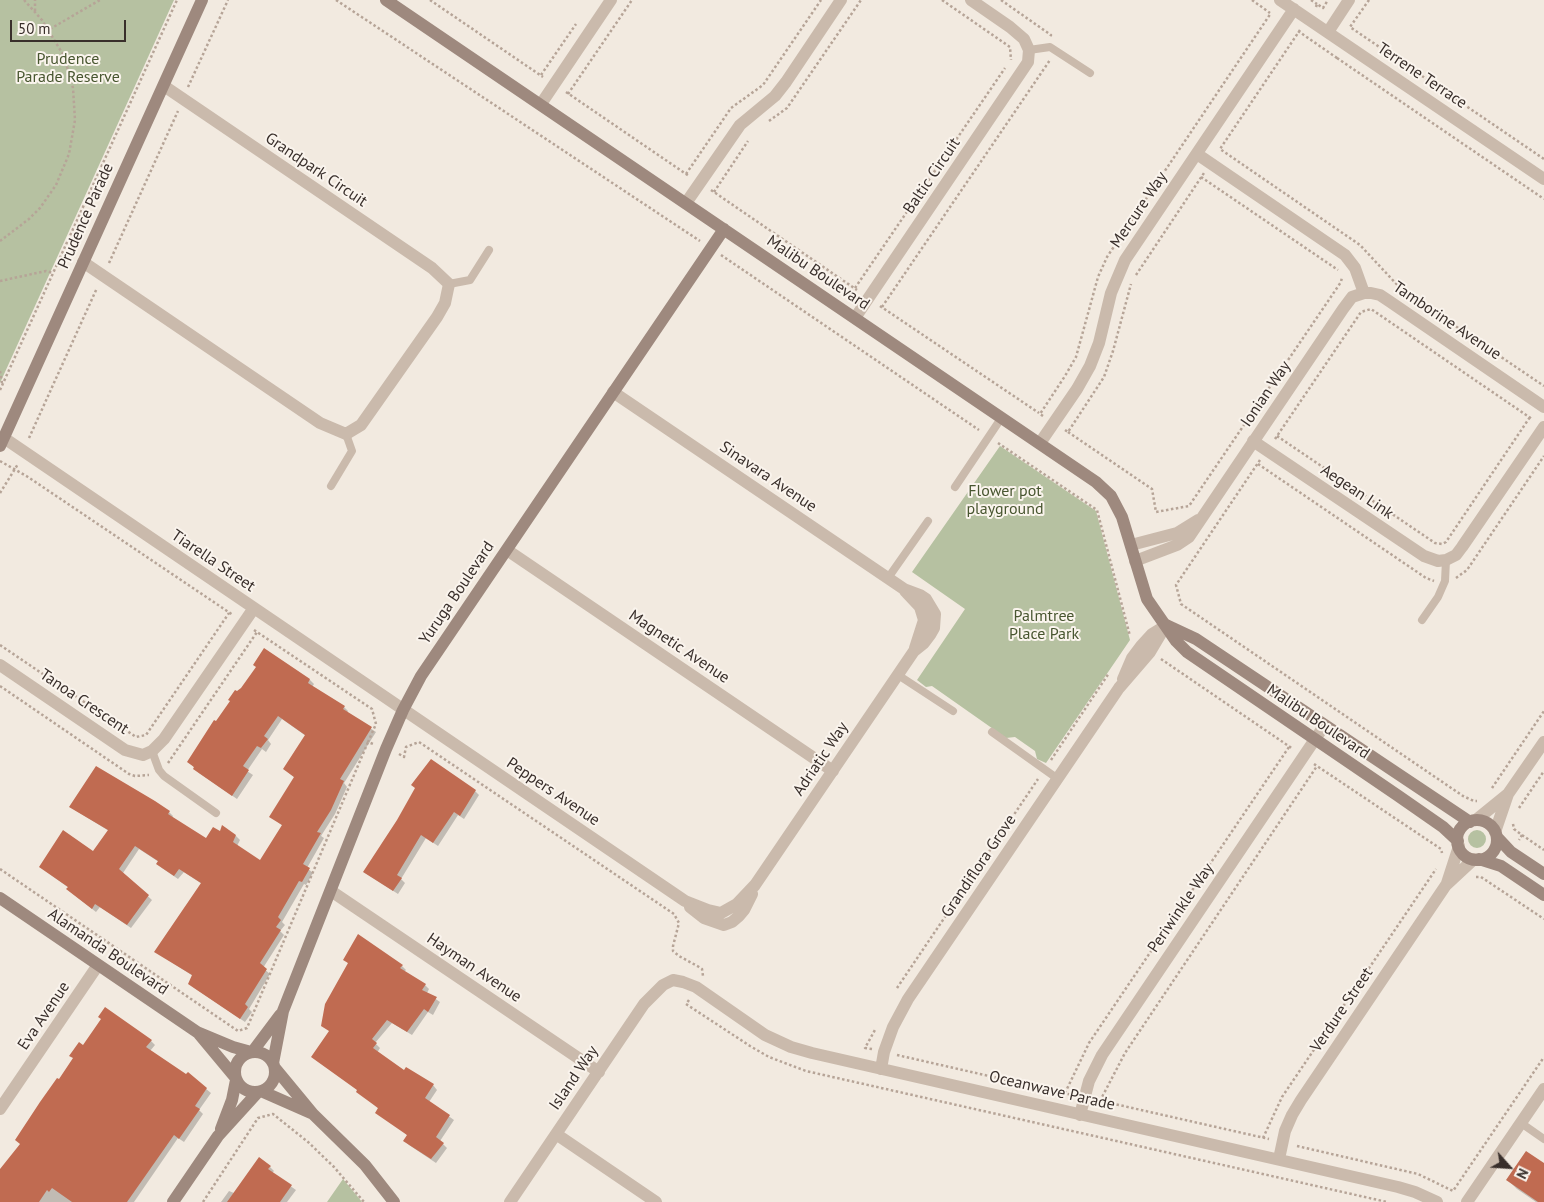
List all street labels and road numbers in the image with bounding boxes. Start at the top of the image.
street label: Terrene Terrace [1374,39,1470,113]
street label: Grandpark Circuit [261,129,371,211]
street label: Baltic Circuit [900,134,964,218]
street label: Prudence Parade [54,160,118,272]
street label: Mercure Way [1106,168,1172,252]
street label: Malibu Boulevard [763,232,873,314]
street label: Tamborine Avenue [1389,278,1505,364]
street label: Ionian Way [1237,357,1295,431]
street label: Sinavara Avenue [716,438,820,516]
street label: Aegean Link [1317,461,1397,523]
street label: Tiarella Street [167,526,259,596]
street label: Yuruga Boulevard [416,538,498,648]
street label: Magnetic Avenue [625,606,733,688]
street label: Tanoa Crescent [36,665,132,739]
street label: Malibu Boulevard [1263,681,1373,763]
street label: Adriatic Way [789,718,853,800]
street label: Peppers Avenue [503,754,603,830]
street label: Grandiflora Grove [938,811,1020,921]
street label: Periwinkle Way [1144,860,1218,956]
street label: Alamanda Boulevard [44,905,172,999]
street label: Hayman Avenue [423,929,525,1007]
street label: Verdure Street [1307,964,1377,1056]
street label: Eva Avenue [14,978,74,1054]
street label: Island Way [545,1042,603,1114]
street label: Oceanwave Parade [987,1067,1117,1115]

